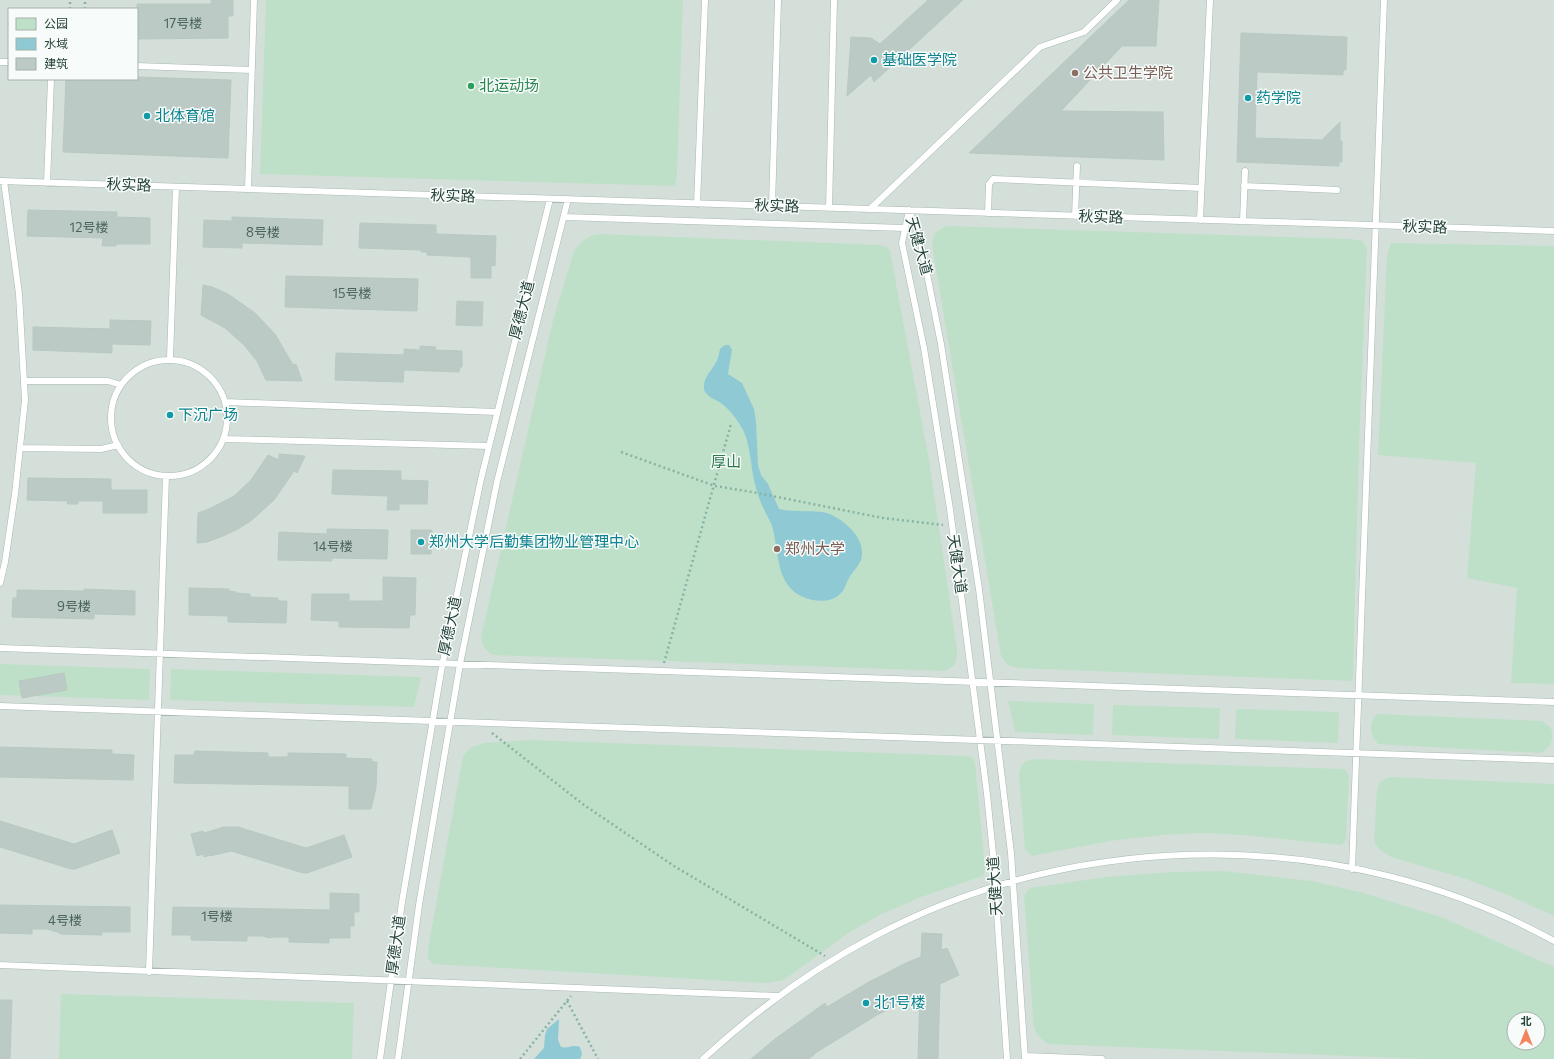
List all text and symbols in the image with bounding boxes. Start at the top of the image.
legend [8,8,138,80]
house number: 17号楼 [164,15,202,31]
text: 公园 [44,16,68,30]
text: 水域 [44,36,68,50]
place label: 基础医学院 [882,50,957,68]
marker: 基础医学院 [869,55,879,65]
text: 建筑 [44,56,68,70]
place label: 公共卫生学院 [1083,63,1173,81]
marker: 公共卫生学院 [1070,68,1080,78]
place label: 北运动场 [479,76,539,94]
marker: 北运动场 [466,81,476,91]
place label: 药学院 [1256,88,1301,106]
marker: 药学院 [1243,93,1253,103]
place label: 北体育馆 [155,106,215,124]
marker: 北体育馆 [142,111,152,121]
street label: 秋实路 [106,174,152,194]
street label: 秋实路 [430,185,476,205]
street label: 秋实路 [754,195,800,215]
street label: 秋实路 [1078,206,1124,226]
street label: 天健大道 [903,214,937,277]
street label: 秋实路 [1402,216,1448,236]
house number: 12号楼 [70,219,108,235]
house number: 8号楼 [246,224,280,240]
street label: 厚德大道 [505,278,537,341]
house number: 15号楼 [332,285,372,301]
place label: 下沉广场 [178,405,238,423]
marker: 下沉广场 [165,410,175,420]
park label: 厚山 [711,452,741,470]
place label: 郑州大学后勤集团物业管理中心 [429,532,639,550]
street label: 天健大道 [945,533,971,595]
marker: 郑州大学后勤集团物业管理中心 [416,537,426,547]
house number: 14号楼 [313,538,353,554]
place label: 郑州大学 [785,539,845,557]
marker: 郑州大学 [772,544,782,554]
street label: 厚德大道 [434,595,464,657]
house number: 9号楼 [57,598,91,614]
street label: 天健大道 [983,856,1005,917]
house number: 1号楼 [201,908,233,924]
house number: 4号楼 [48,912,82,928]
street label: 厚德大道 [382,914,408,976]
place label: 北1号楼 [874,993,925,1011]
marker: 北1号楼 [861,998,871,1008]
north arrow [1506,1011,1546,1051]
text: 北 [1521,1014,1532,1027]

